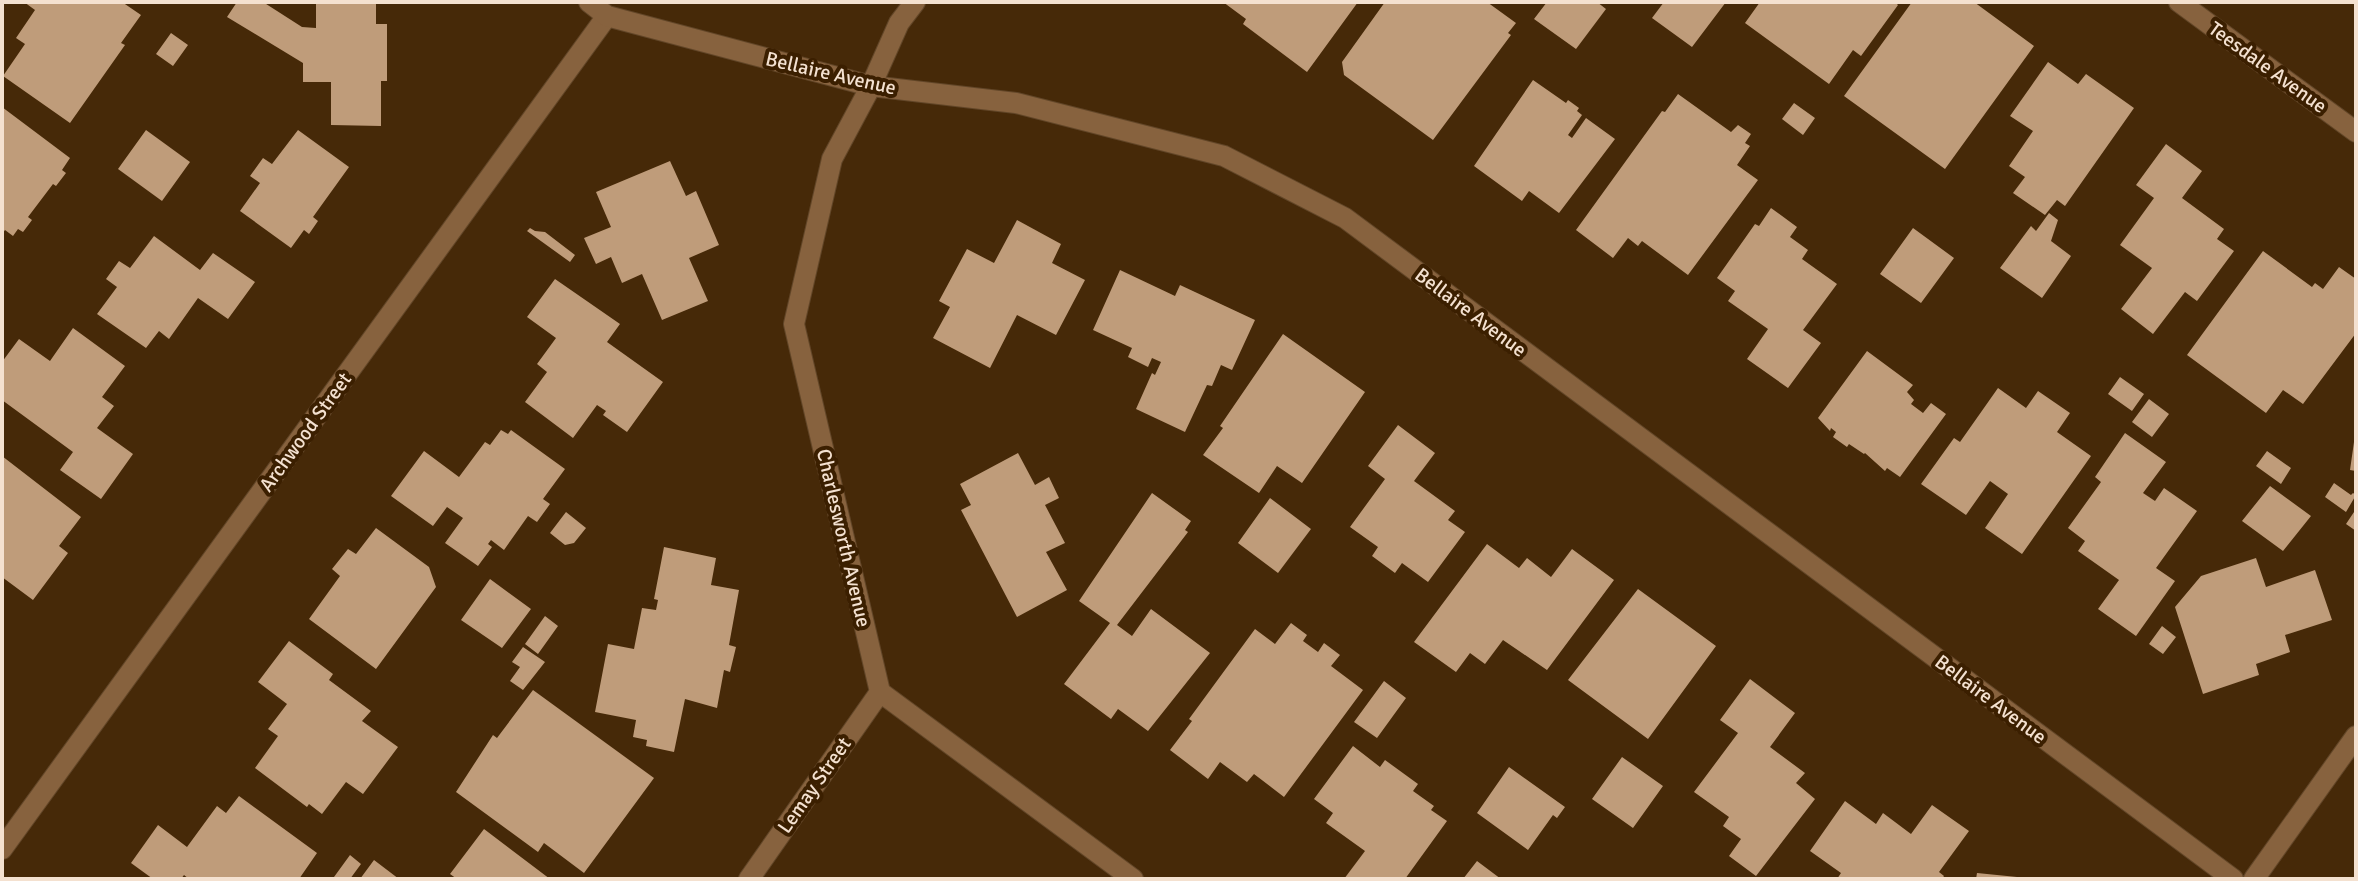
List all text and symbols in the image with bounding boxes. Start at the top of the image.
street label: Teesdale Avenue [2204,16,2332,119]
street label: Bellaire Avenue [763,46,899,101]
street label: Bellaire Avenue [1410,262,1531,362]
street label: Archwood Street [254,368,357,497]
street label: Charlesworth Avenue [811,447,876,630]
street label: Bellaire Avenue [1930,649,2051,749]
street label: Lemay Street [772,732,857,838]

